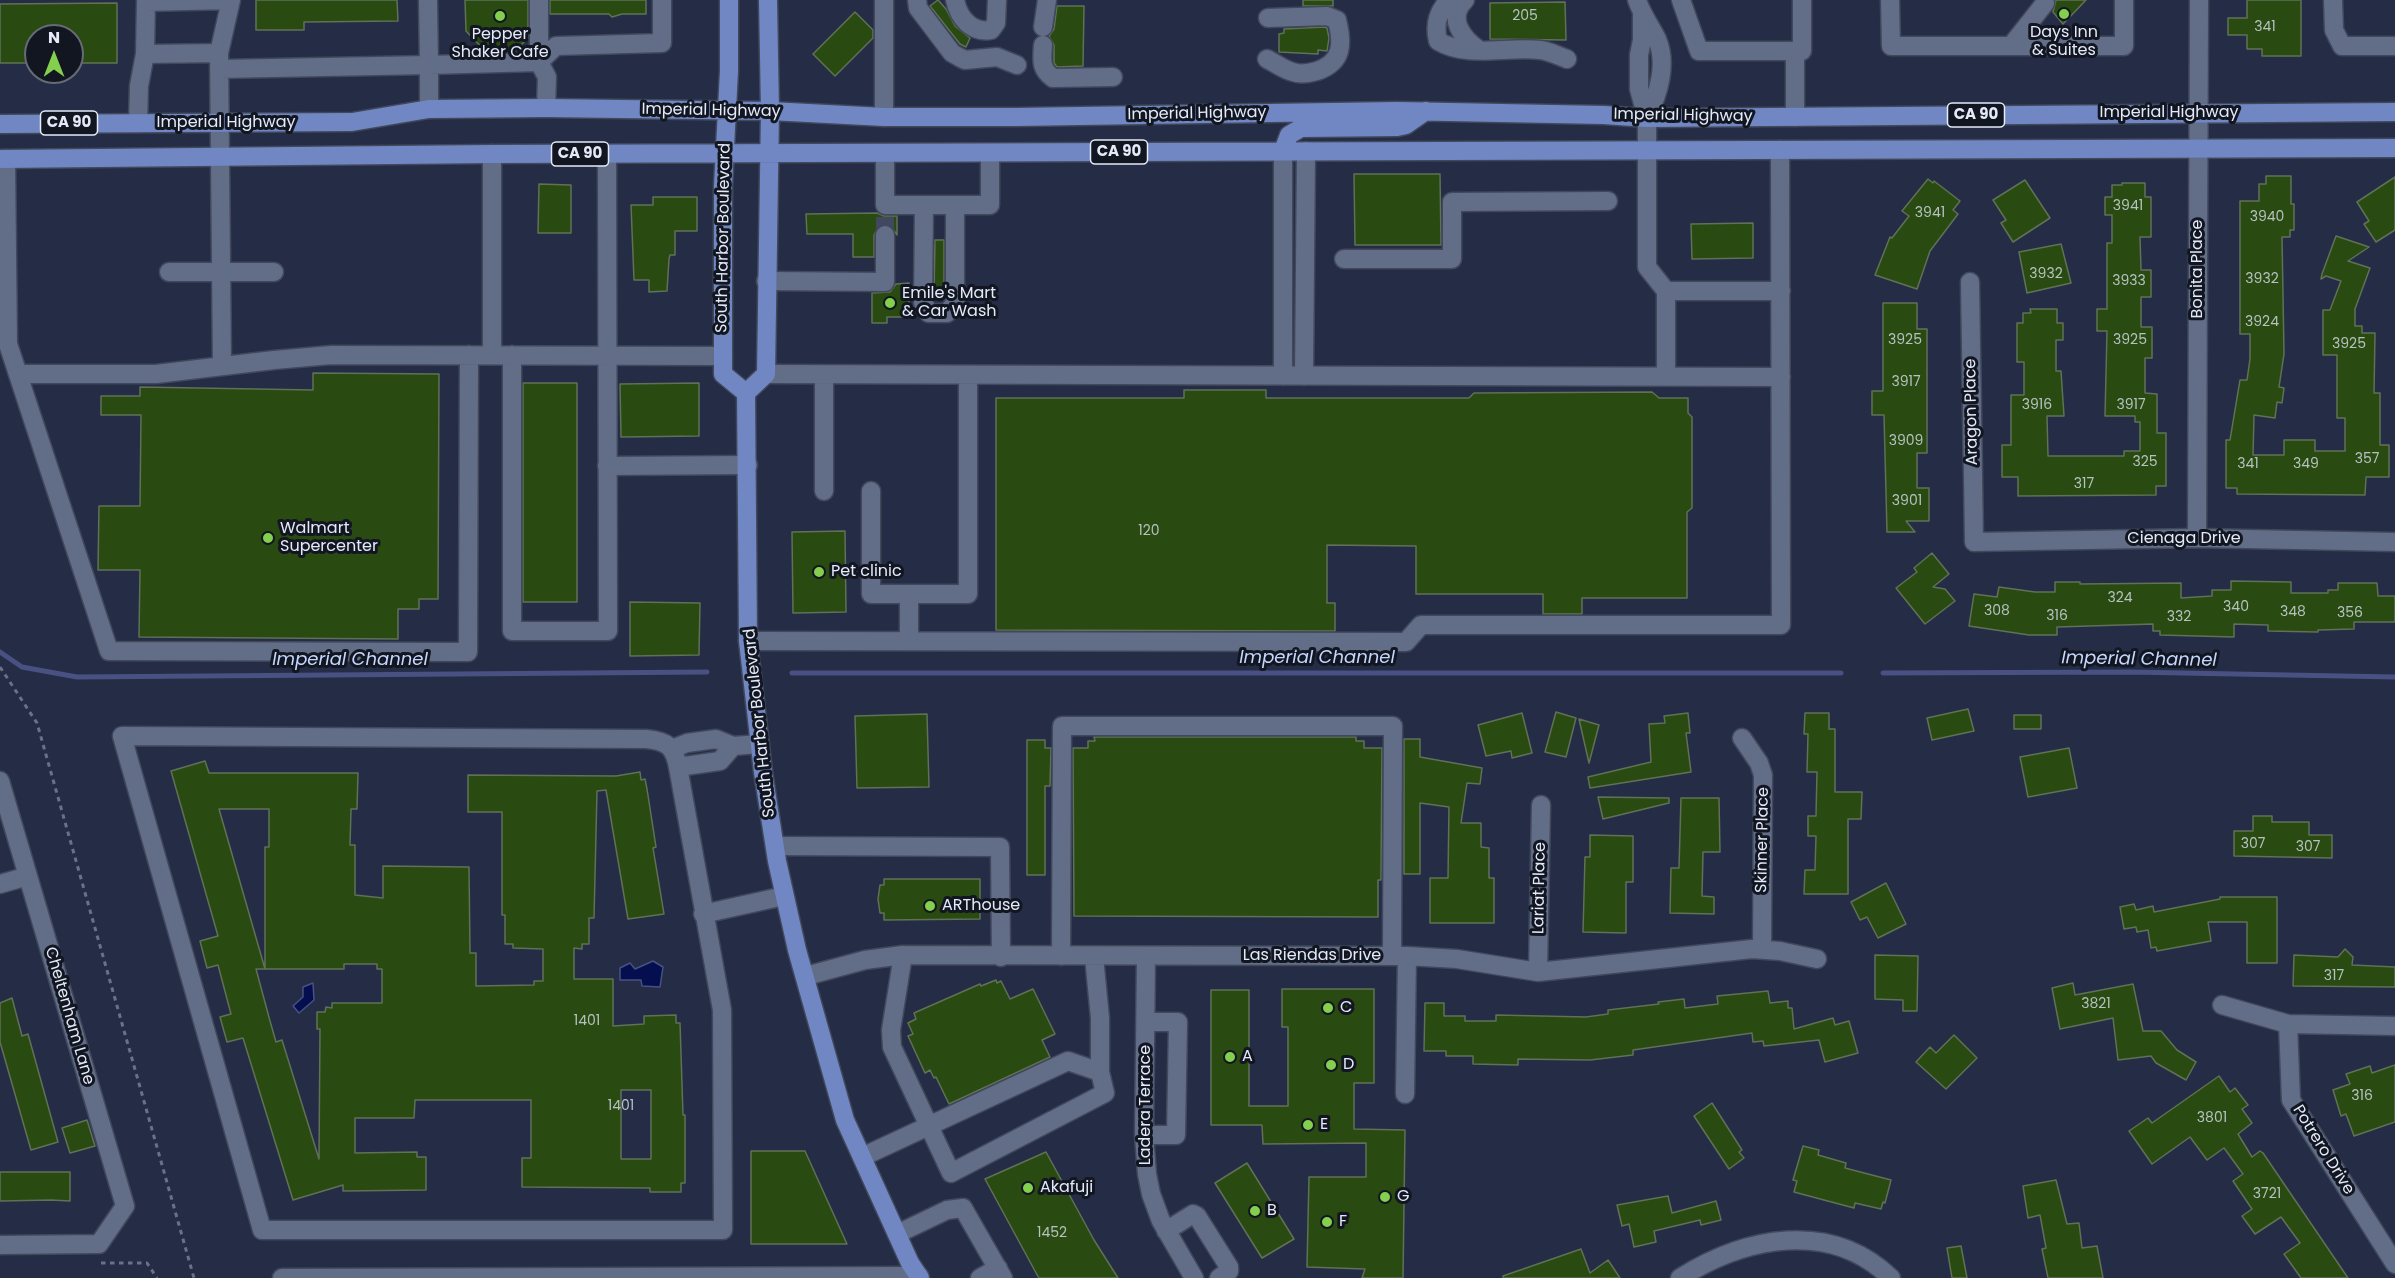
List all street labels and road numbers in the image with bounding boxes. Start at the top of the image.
street label: Imperial Highway [641,100,781,122]
street label: Imperial Highway [1127,103,1267,125]
road number: CA 90 [1948,103,2004,127]
street label: Imperial Highway [2099,103,2239,123]
street label: Imperial Highway [1613,105,1753,127]
road number: CA 90 [40,111,98,135]
street label: Imperial Highway [156,113,296,133]
road number: CA 90 [1090,140,1148,164]
road number: CA 90 [552,142,608,166]
street label: South Harbor Boulevard [713,143,735,333]
street label: Bonita Place [2188,220,2208,318]
street label: Aragon Place [1961,358,1983,466]
street label: Cienaga Drive [2127,529,2241,549]
street label: South Harbor Boulevard [741,627,779,819]
street label: Skinner Place [1752,787,1774,893]
street label: Lariat Place [1530,842,1550,934]
street label: Cheltenham Lane [40,945,98,1087]
street label: Las Riendas Drive [1243,946,1381,966]
street label: Ladera Terrace [1136,1045,1156,1165]
street label: Potrero Drive [2288,1102,2358,1198]

